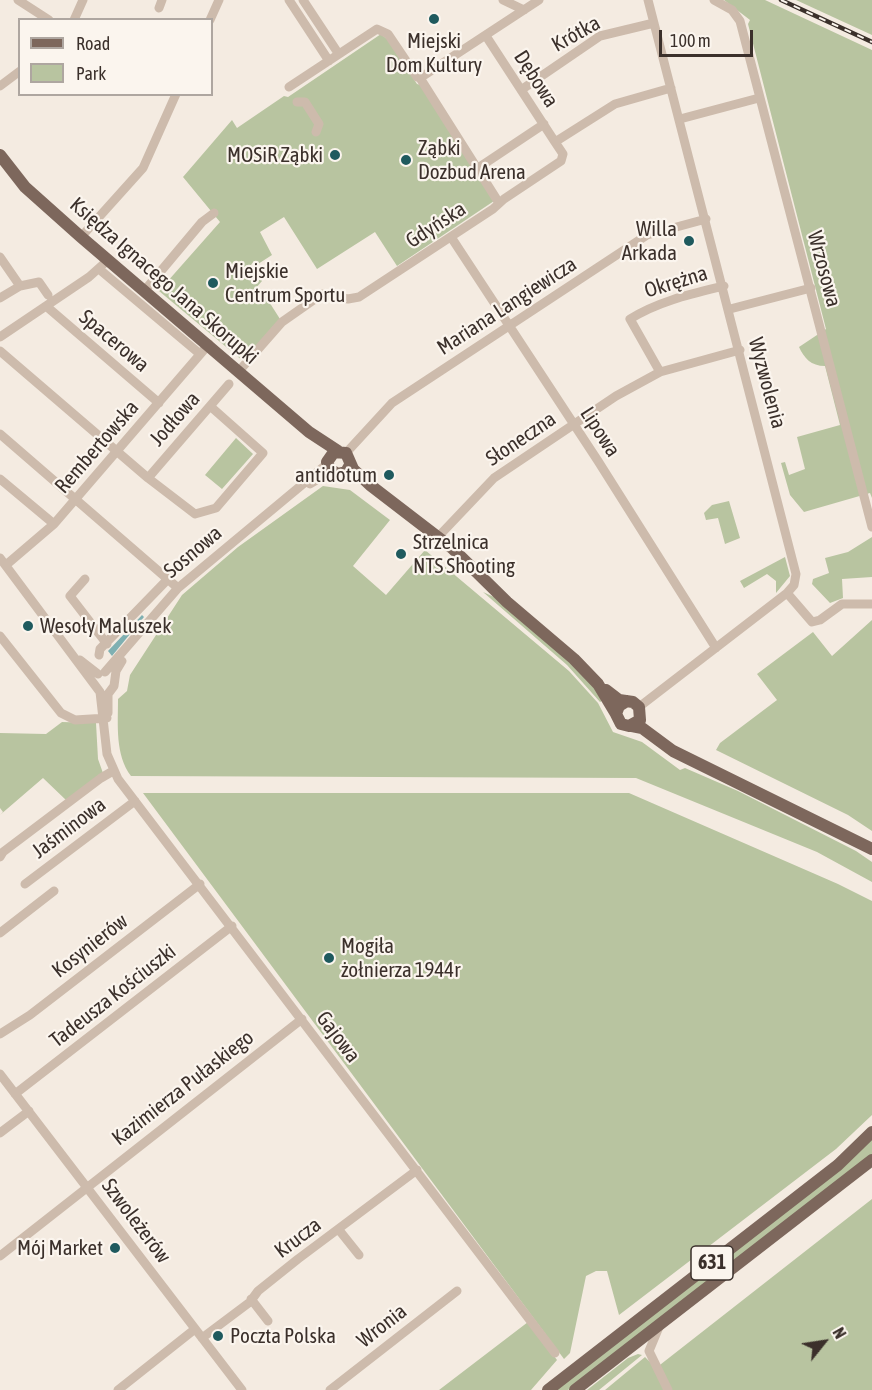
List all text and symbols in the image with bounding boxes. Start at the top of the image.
street label: Krótka [547,11,605,57]
marker: Miejski Dom Kultury [427,12,441,26]
legend [18,18,213,96]
scale bar [662,18,756,56]
place label: Miejski Dom Kultury [386,28,482,78]
text: 100 m [670,30,711,51]
text: Road [76,33,110,54]
street label: Dębowa [508,46,564,112]
text: Park [76,63,106,84]
place label: Ząbki Dozbud Arena [418,135,526,185]
place label: MOSiR Ząbki [227,142,323,168]
marker: MOSiR Ząbki [328,148,342,162]
marker: Ząbki Dozbud Arena [399,153,413,167]
street label: Księdza Ignacego Jana Skorupki [65,192,263,370]
street label: Gdyńska [401,196,471,254]
place label: Willa Arkada [622,216,677,266]
street label: Wrzosowa [802,228,846,310]
marker: Willa Arkada [682,234,696,248]
street label: Mariana Langiewicza [433,252,581,360]
place label: Miejskie Centrum Sportu [225,258,345,308]
street label: Okrężna [641,260,711,304]
marker: Miejskie Centrum Sportu [206,276,220,290]
street label: Spacerowa [74,304,154,378]
street label: Wyzwolenia [743,335,791,431]
street label: Jodłowa [145,387,205,451]
street label: Rembertowska [50,395,144,499]
street label: Lipowa [575,402,625,462]
street label: Słoneczna [481,406,561,472]
place label: antidotum [295,462,377,488]
marker: antidotum [382,468,396,482]
street label: Sosnowa [159,520,227,584]
place label: Strzelnica NTS Shooting [413,529,515,579]
marker: Strzelnica NTS Shooting [394,547,408,561]
place label: Wesoły Maluszek [40,613,171,639]
marker: Wesoły Maluszek [21,619,35,633]
street label: Jaśminowa [27,792,111,864]
street label: Kosynierów [47,909,133,983]
place label: Mogiła żołnierza 1944r [341,933,460,983]
street label: Tadeusza Kościuszki [45,939,181,1053]
marker: Mogiła żołnierza 1944r [322,951,336,965]
street label: Gajowa [311,1006,365,1068]
street label: Kazimierza Pułaskiego [107,1025,259,1151]
street label: Szwoleżerów [96,1174,176,1268]
street label: Krucza [270,1212,326,1264]
place label: Mój Market [17,1235,103,1261]
marker: Mój Market [108,1241,122,1255]
road number: 631 [691,1246,733,1280]
street label: Wronia [352,1299,412,1353]
north arrow [794,1312,854,1372]
place label: Poczta Polska [230,1323,336,1349]
text: N [829,1324,850,1342]
marker: Poczta Polska [211,1329,225,1343]

